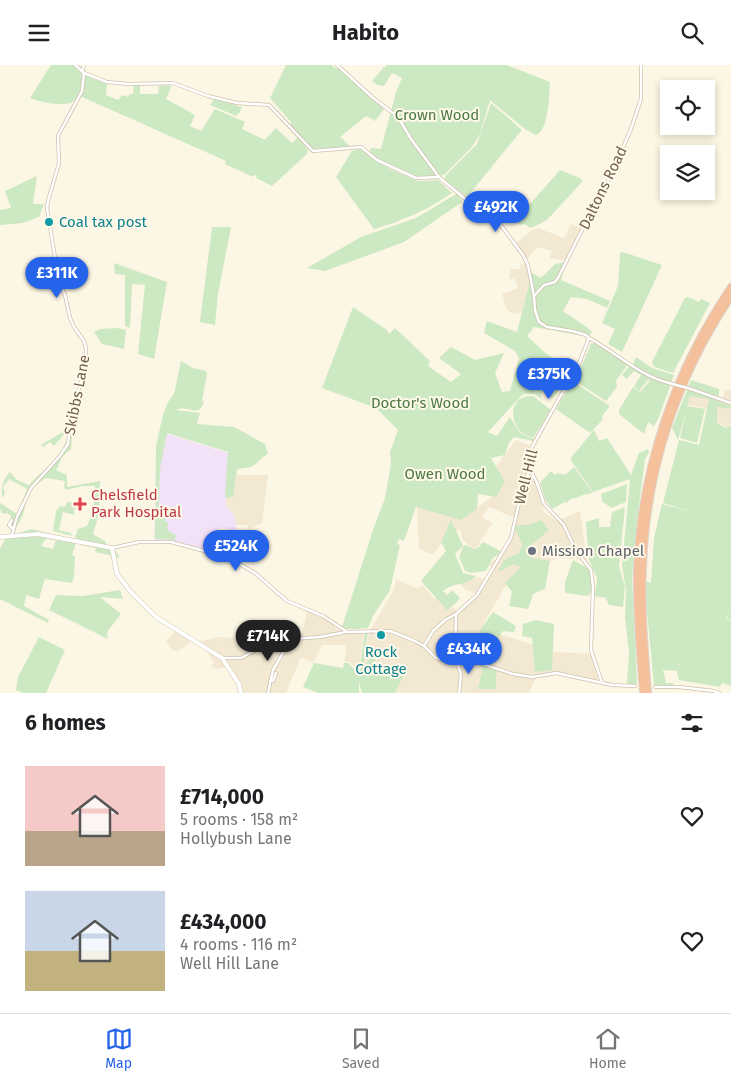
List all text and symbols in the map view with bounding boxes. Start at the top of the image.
icon: menu [25,19,53,47]
text: Habito [332,19,399,46]
icon: search [678,19,706,47]
map controls [660,80,715,200]
button: locate [660,80,715,135]
park label: Crown Wood [395,106,479,124]
street label: Daltons Road [575,144,631,232]
button: layers [660,145,715,200]
pin: £492K [461,191,531,233]
text: £492K [474,197,518,216]
place label: Coal tax post [59,213,147,231]
marker: Coal tax post [43,216,55,228]
pin: £311K [22,257,92,299]
text: £311K [36,263,78,282]
street label: Skibbs Lane [60,353,94,437]
pin: £375K [514,357,584,400]
text: £375K [528,364,570,383]
park label: Doctor's Wood [371,394,469,412]
street label: Well Hill [510,447,542,507]
park label: Owen Wood [405,465,485,483]
place label: Chelsfield Park Hospital [91,486,182,521]
marker: Chelsfield Park Hospital [73,497,87,511]
pin: £524K [201,529,271,572]
text: £524K [214,536,258,555]
place label: Mission Chapel [542,542,645,560]
marker: Mission Chapel [526,545,538,557]
pin: £714K [233,619,303,662]
text: £714K [247,626,289,645]
marker: Rock Cottage [375,629,387,641]
pin: £434K [434,633,504,675]
text: £434K [447,639,491,658]
place label: Rock Cottage [355,643,407,678]
icon: filters [678,709,706,737]
text: 6 homes [25,710,106,736]
text: £714,000 [180,784,264,810]
icon: home [65,786,125,846]
icon: heart [678,802,706,830]
text: 5 rooms · 158 m² [180,810,298,829]
text: Hollybush Lane [180,829,292,848]
text: £434,000 [180,909,267,935]
icon: home [65,911,125,971]
icon: heart [678,927,706,955]
text: 4 rooms · 116 m² [180,935,297,954]
text: Well Hill Lane [180,954,279,973]
tab: Map [105,1025,133,1072]
tab: Saved [342,1025,380,1072]
tab: Home [589,1025,626,1072]

